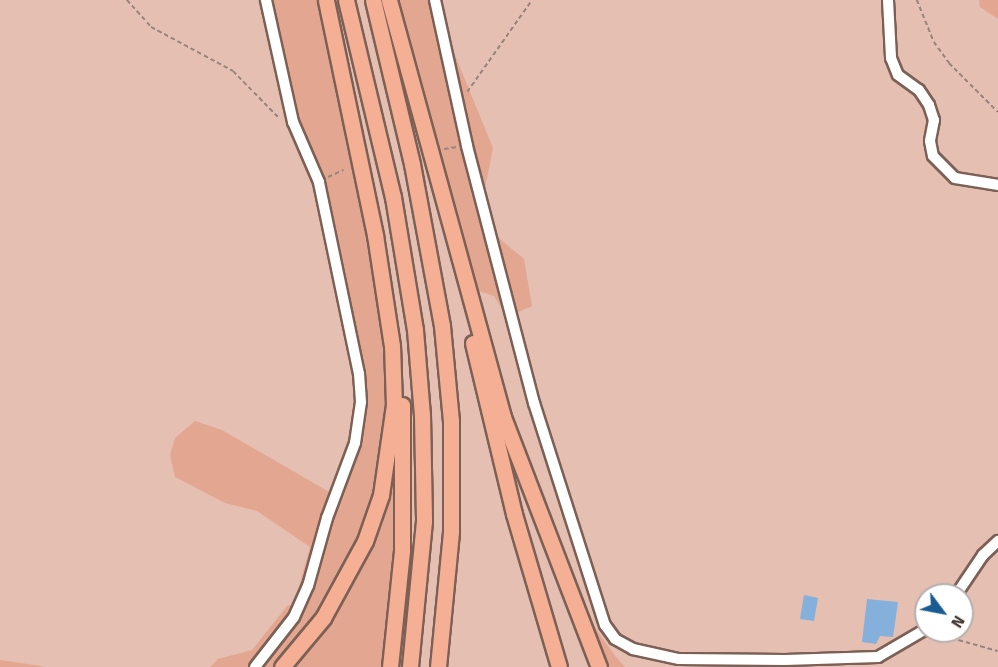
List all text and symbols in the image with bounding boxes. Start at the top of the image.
north arrow [914,583,974,643]
text: N [947,612,969,631]

